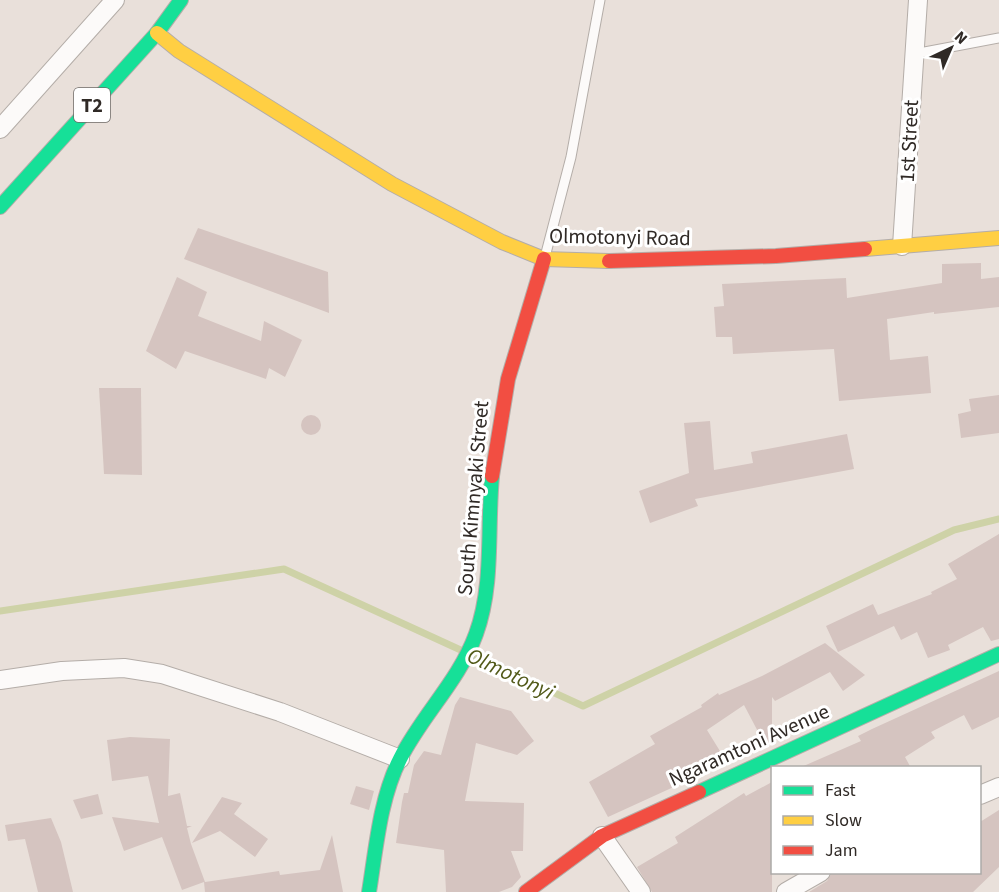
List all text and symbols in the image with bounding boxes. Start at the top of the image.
north arrow [921,18,981,78]
text: N [949,26,972,50]
road number: T2 [74,88,110,122]
street label: 1st Street [892,99,926,183]
street label: Olmotonyi Road [549,221,691,253]
street label: South Kimnyaki Street [450,399,496,597]
water label: Olmotonyi [462,640,560,708]
street label: Ngaramtoni Avenue [664,696,834,794]
legend [771,766,981,874]
text: Fast [825,778,856,803]
text: Slow [825,808,862,833]
text: Jam [825,838,858,863]

